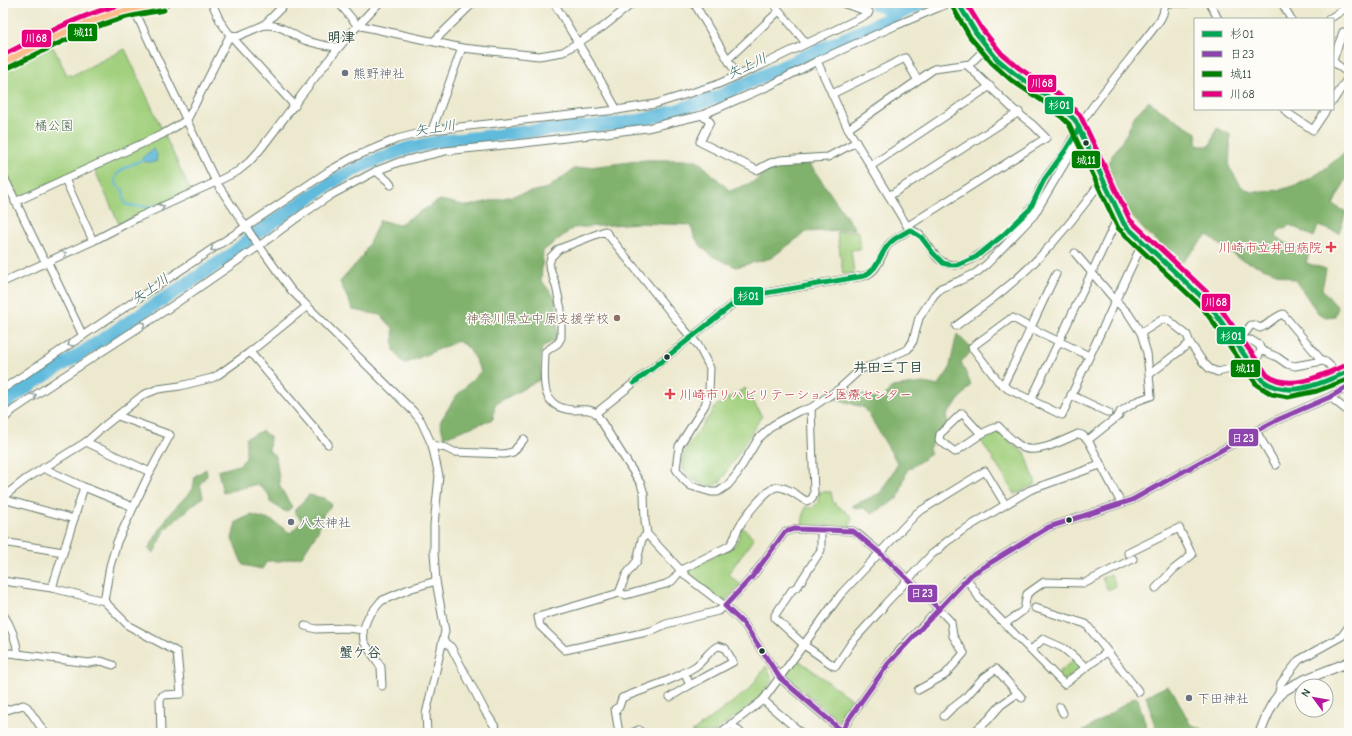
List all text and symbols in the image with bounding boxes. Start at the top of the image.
legend [1194,18,1334,110]
line badge: 城11 [67,23,98,42]
text: 城11 [73,26,93,39]
text: 杉01 [1230,27,1254,41]
line badge: 川68 [21,29,52,48]
district label: 明津 [327,29,355,46]
text: 川68 [25,32,48,45]
text: 日23 [1230,47,1254,61]
water label: 矢上川 [724,49,770,83]
place label: 熊野神社 [353,66,405,81]
text: 城11 [1230,67,1252,81]
marker: 熊野神社 [340,68,350,78]
line badge: 川68 [1027,74,1057,93]
text: 川68 [1031,77,1054,90]
text: 川68 [1230,87,1255,101]
line badge: 杉01 [1044,96,1074,115]
text: 杉01 [1048,99,1070,112]
water label: 矢上川 [413,117,457,139]
park label: 橘公園 [34,118,74,133]
unlabelled marker [1081,138,1091,148]
line badge: 城11 [1071,150,1101,169]
text: 城11 [1076,154,1096,167]
one-way arrow [157,204,165,212]
place label: 川崎市立井田病院 [1218,240,1322,255]
marker: 川崎市立井田病院 [1325,241,1337,253]
one-way arrow [210,244,217,252]
one-way arrow [59,251,67,259]
water label: 矢上川 [128,270,172,308]
line badge: 杉01 [733,286,764,306]
text: 杉01 [737,290,759,303]
line badge: 川68 [1201,293,1231,312]
text: 川68 [1205,296,1228,309]
place label: 神奈川県立中原支援学校 [466,311,609,326]
marker: 神奈川県立中原支援学校 [612,313,622,323]
one-way arrow [138,322,145,329]
line badge: 杉01 [1216,326,1246,345]
text: 杉01 [1220,330,1242,343]
one-way arrow [67,339,74,347]
unlabelled marker [662,352,672,362]
district label: 井田三丁目 [853,359,923,376]
line badge: 城11 [1230,359,1261,378]
text: 城11 [1235,362,1255,375]
place label: 川崎市リハビリテーション医療センター [679,387,912,402]
marker: 川崎市リハビリテーション医療センター [664,388,676,400]
one-way arrow [30,393,37,401]
line badge: 日23 [1228,428,1259,447]
text: 日23 [1232,432,1254,445]
place label: 八太神社 [299,515,351,530]
unlabelled marker [1064,515,1074,525]
marker: 八太神社 [286,517,296,527]
line badge: 日23 [907,584,938,603]
text: 日23 [911,587,933,600]
district label: 蟹ケ谷 [339,644,381,661]
unlabelled marker [757,646,767,656]
north arrow [1294,678,1334,718]
text: N [1299,686,1313,699]
place label: 下田神社 [1197,691,1249,706]
marker: 下田神社 [1184,693,1194,703]

